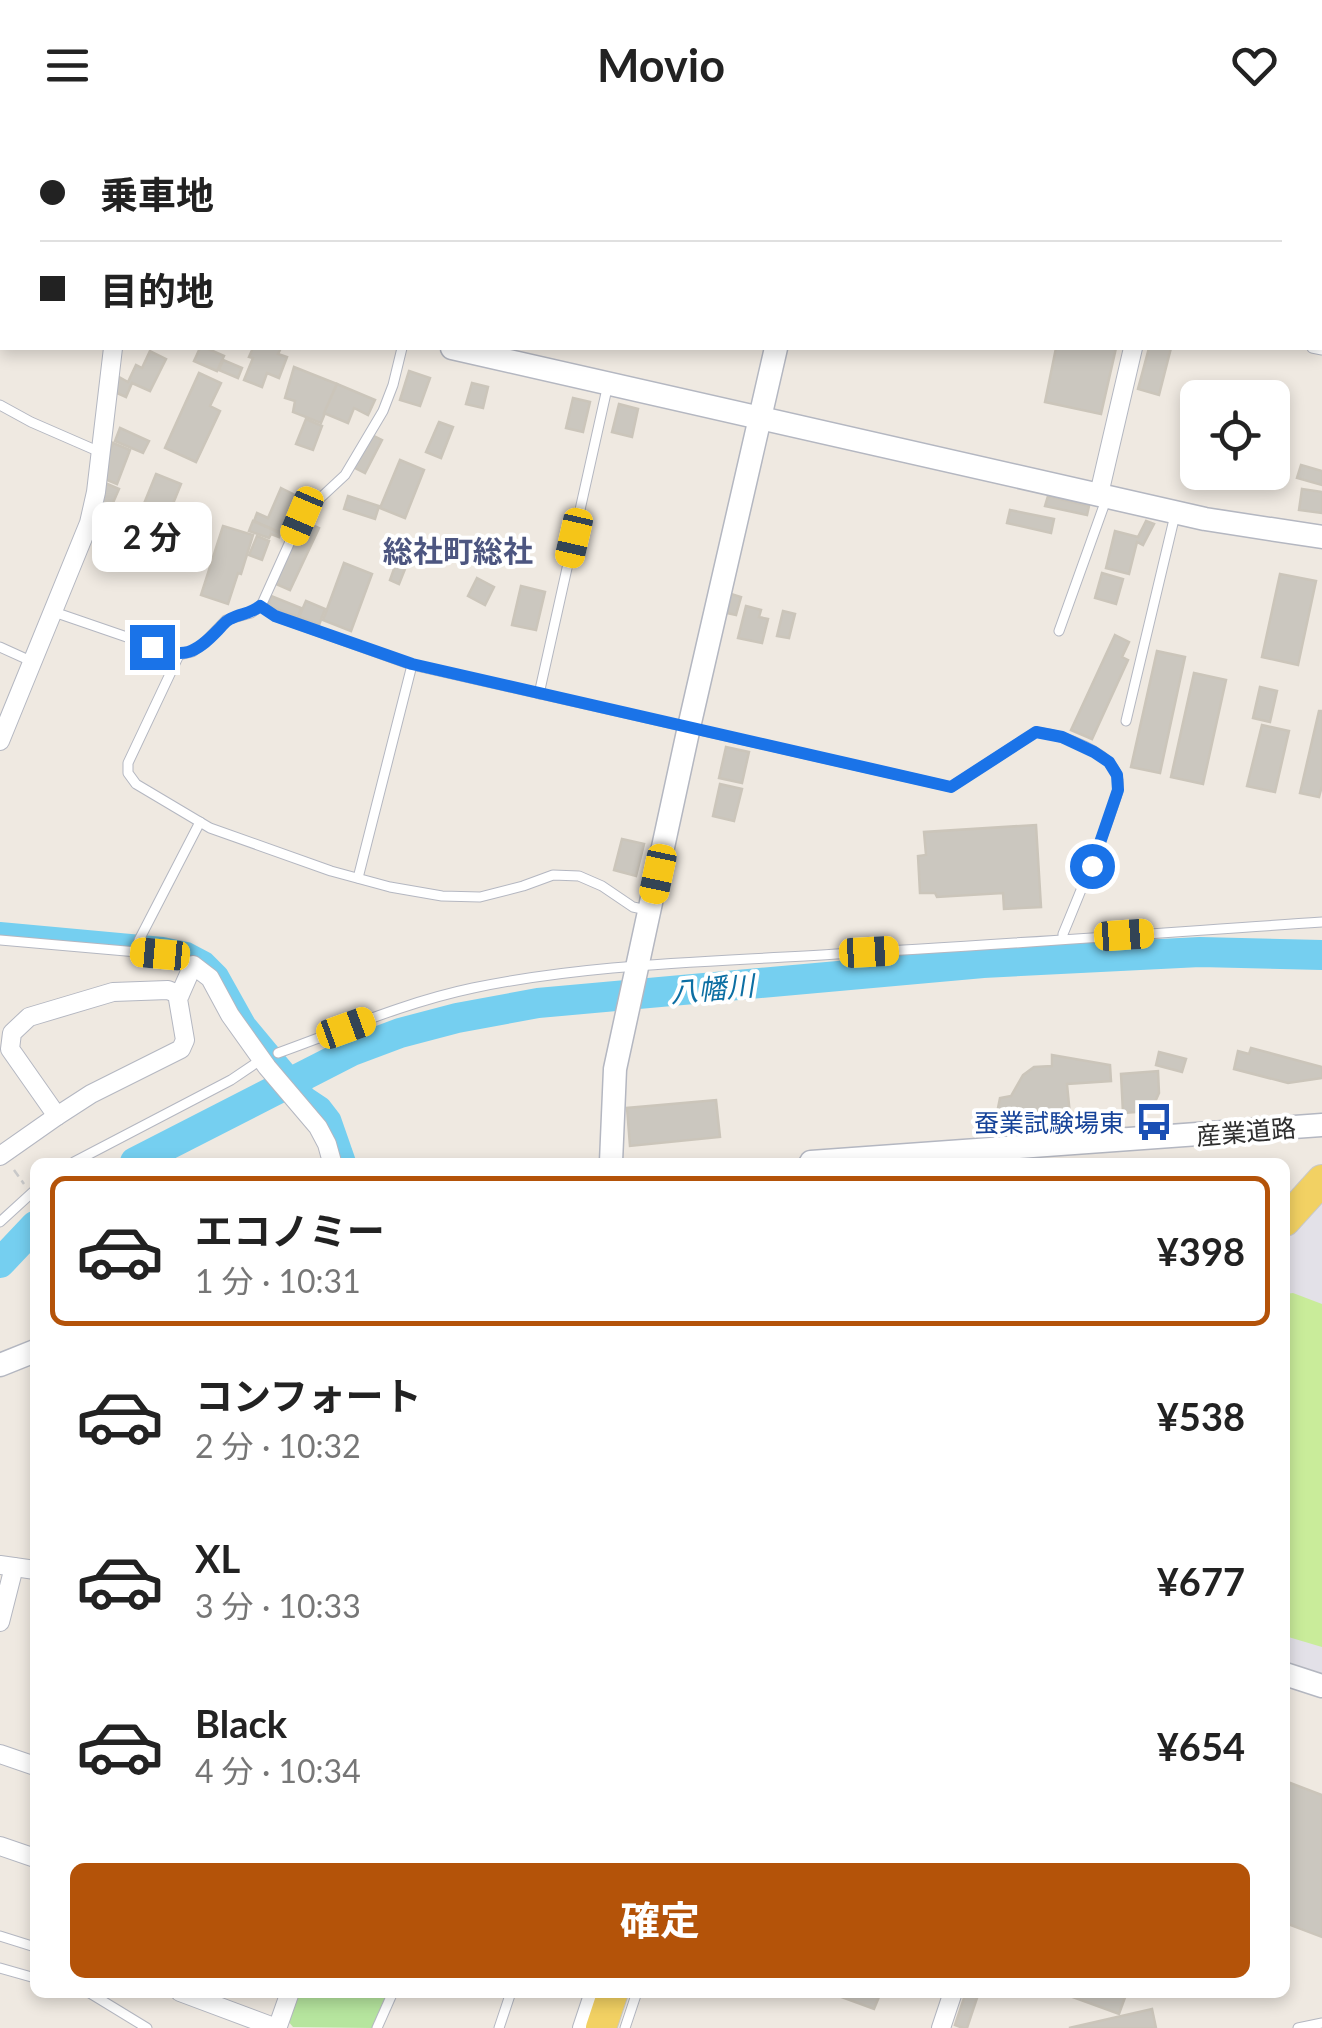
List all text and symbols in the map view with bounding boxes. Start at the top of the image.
icon: menu [40,38,95,93]
text: Movio [597,38,725,92]
icon: heart [1227,38,1282,93]
text: 乗車地 [100,171,214,217]
text: 目的地 [100,267,214,313]
map controls [1180,380,1290,490]
button: locate [1180,380,1290,490]
car [276,483,328,549]
callout: 2 分 [92,502,212,572]
car [553,505,595,571]
text: 2 分 [123,517,181,556]
district label: 総社町総社 [383,532,533,568]
route end [130,625,175,670]
car [637,842,679,906]
route start [1070,844,1115,889]
car [1093,918,1155,952]
car [838,935,900,969]
car [129,936,191,972]
water label: 八幡川 [669,967,758,1009]
car [313,1004,379,1052]
bus stop icon: 蚕業試験場東 [1133,1101,1175,1143]
place label: 蚕業試験場東 [974,1107,1124,1137]
street label: 産業道路 [1195,1112,1297,1150]
icon: car [75,1206,165,1296]
text: エコノミー [195,1207,385,1253]
text: ¥398 [1157,1228,1245,1274]
text: 1 分 · 10:31 [195,1261,361,1300]
icon: car [75,1371,165,1461]
text: コンフォート [195,1372,422,1418]
text: ¥538 [1157,1393,1245,1439]
text: 2 分 · 10:32 [195,1426,361,1465]
text: XL [195,1535,240,1581]
icon: car [75,1536,165,1626]
text: ¥677 [1157,1558,1245,1604]
text: 3 分 · 10:33 [195,1586,361,1625]
text: Black [195,1700,287,1746]
icon: car [75,1701,165,1791]
text: ¥654 [1157,1723,1245,1769]
text: 4 分 · 10:34 [195,1751,361,1790]
button: 確定 [70,1863,1250,1978]

